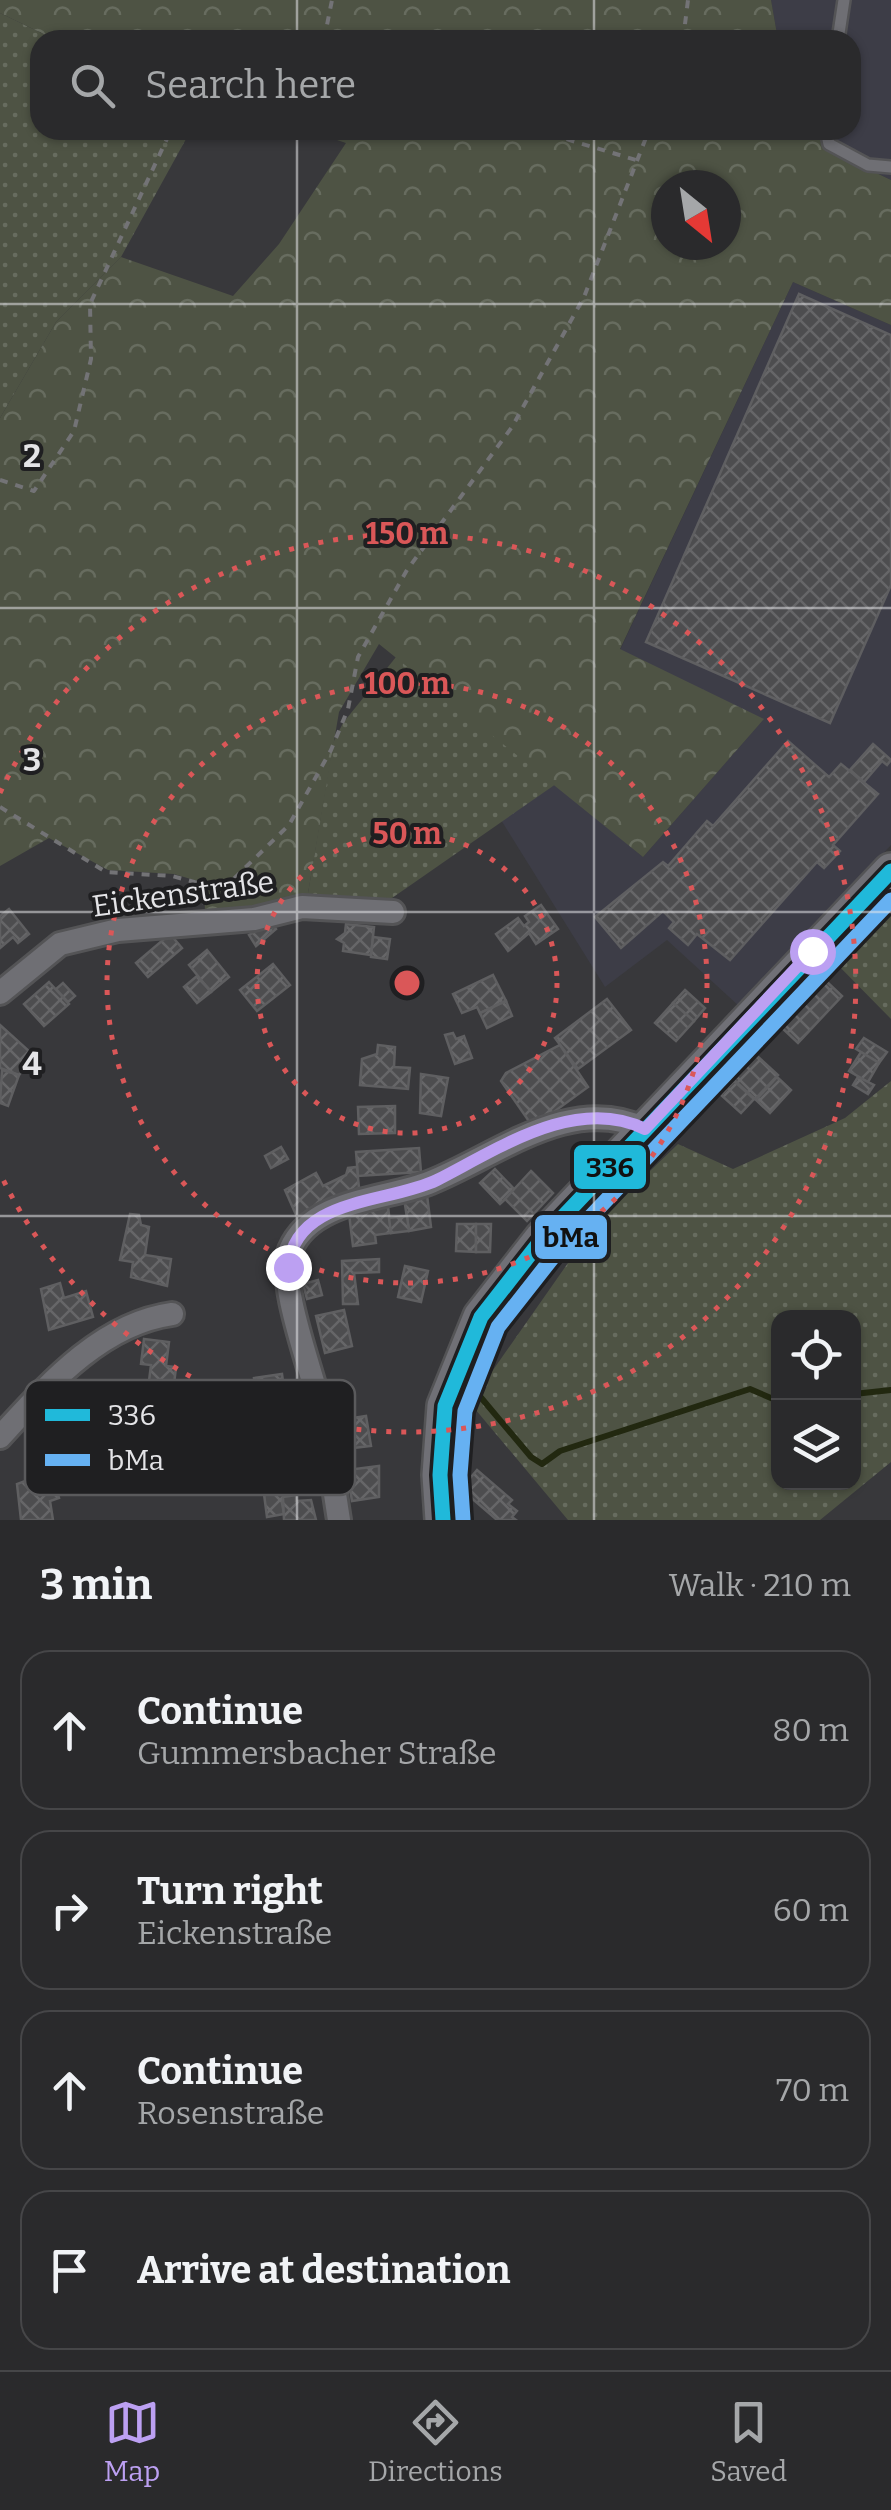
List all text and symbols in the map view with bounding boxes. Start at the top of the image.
search box [30,30,861,140]
icon: search [65,58,120,113]
text: Search here [145,62,356,108]
north arrow [651,170,741,260]
text: 2 [23,437,41,475]
text: 150 m [366,516,449,552]
text: 100 m [364,666,450,702]
text: 3 [23,741,41,779]
text: 50 m [372,816,442,852]
street label: Eickenstraße [90,863,276,925]
route start [790,929,836,975]
centre of rings [389,965,425,1001]
text: 4 [22,1045,42,1083]
line badge: 336 [572,1143,648,1191]
text: 336 [586,1151,634,1184]
line badge: bMa [533,1213,609,1261]
text: bMa [543,1221,599,1254]
route end [266,1245,312,1291]
map controls [771,1310,861,1490]
button: locate [771,1310,861,1400]
legend [25,1380,355,1495]
text: 336 [108,1399,156,1432]
button: layers [771,1400,861,1490]
text: bMa [108,1444,164,1477]
text: 3 min [40,1560,152,1610]
text: Walk · 210 m [669,1566,851,1604]
text: Continue [137,1688,303,1734]
icon: ahead [42,1703,97,1758]
text: 80 m [772,1711,849,1749]
text: Gummersbacher Straße [137,1734,496,1772]
text: Turn right [137,1868,323,1914]
icon: right [42,1883,97,1938]
text: 60 m [773,1891,849,1929]
text: Eickenstraße [137,1914,332,1952]
text: Continue [137,2048,303,2094]
icon: ahead [42,2063,97,2118]
text: 70 m [776,2071,849,2109]
text: Rosenstraße [137,2094,324,2132]
icon: arrive [42,2243,97,2298]
text: Arrive at destination [137,2247,510,2293]
tab: Map [104,2395,160,2488]
tab: Directions [368,2395,503,2488]
tab: Saved [710,2395,787,2488]

